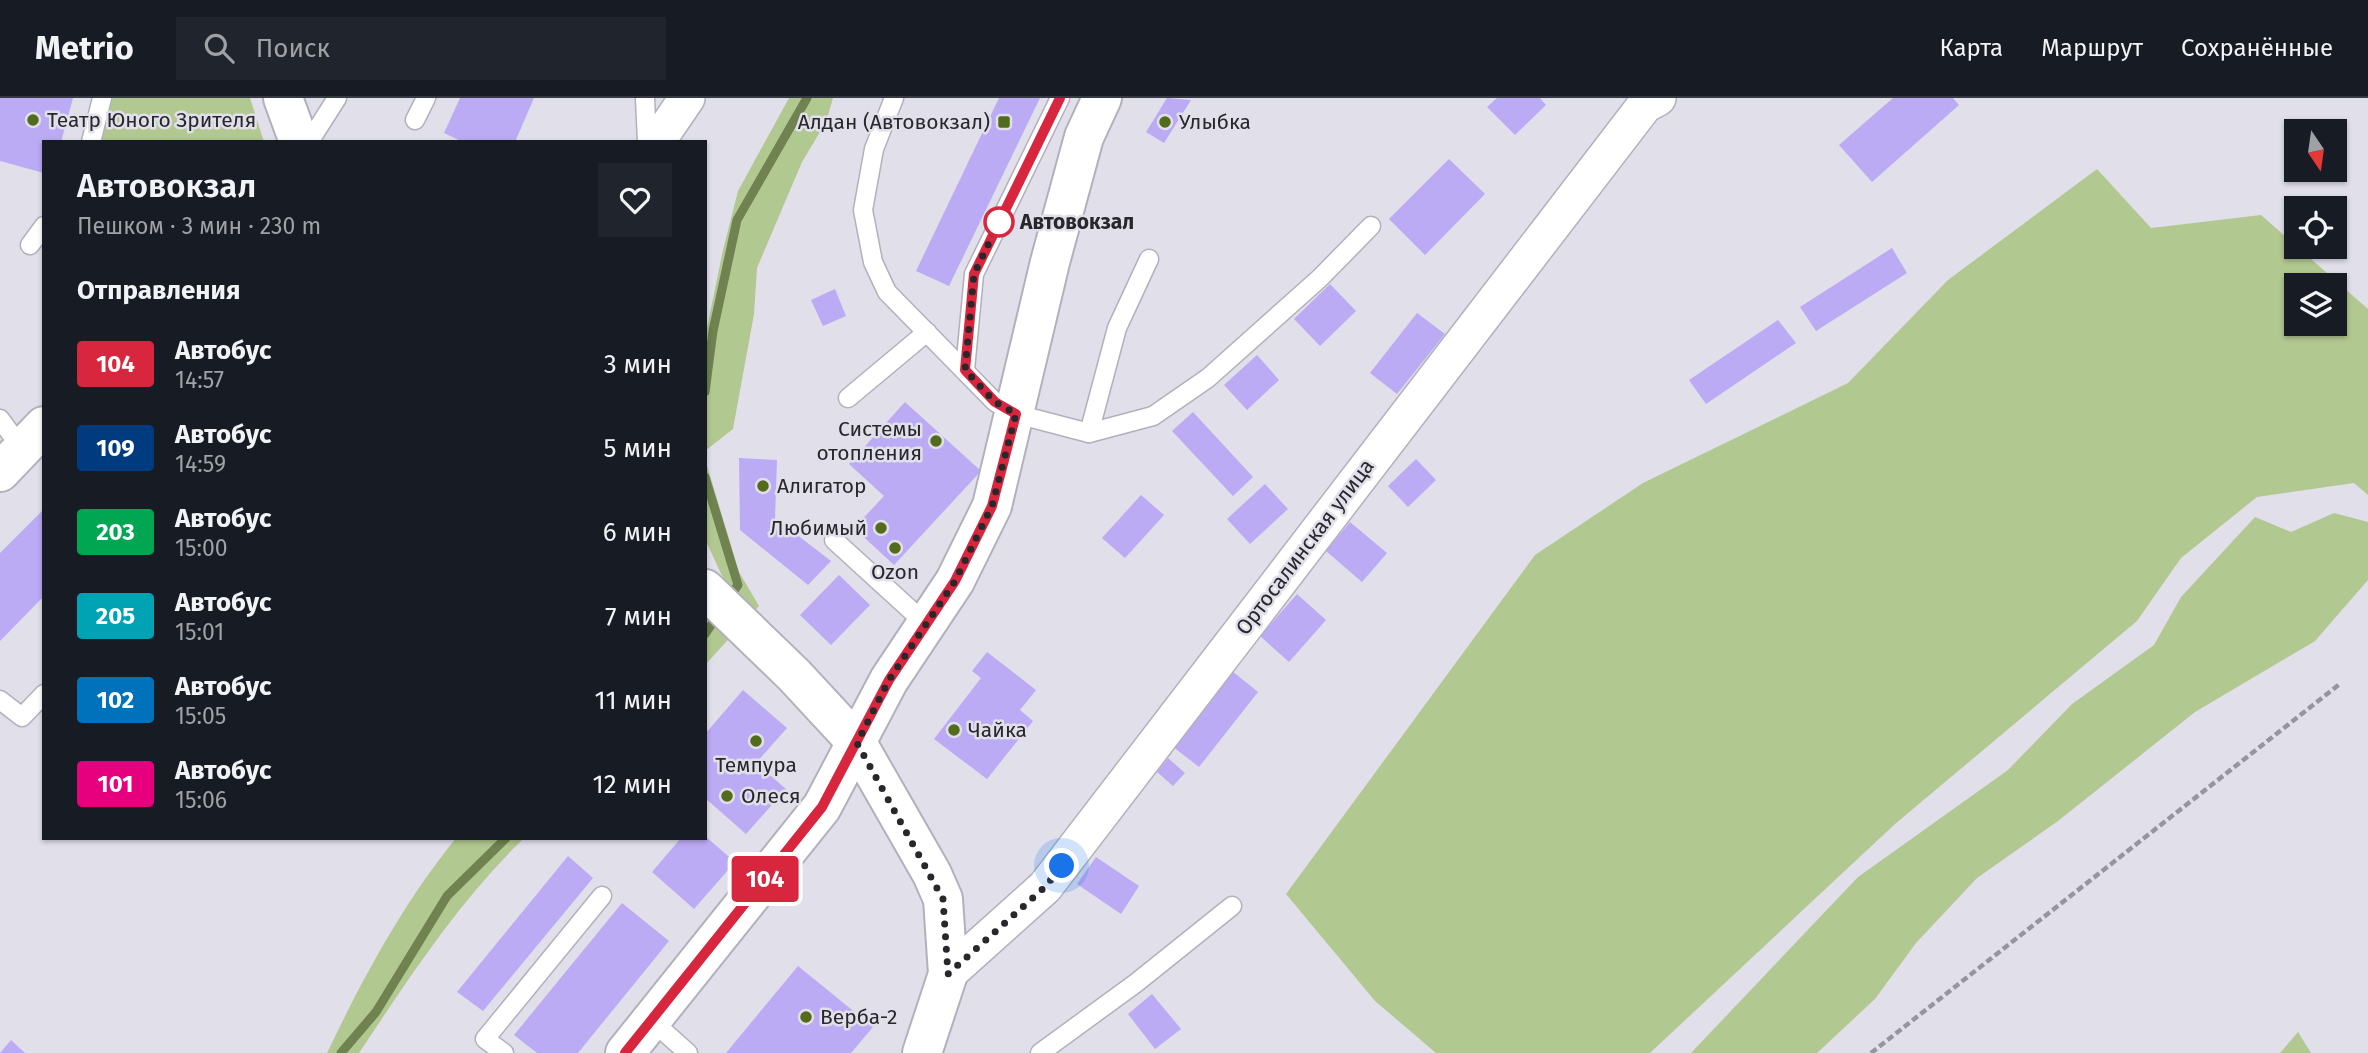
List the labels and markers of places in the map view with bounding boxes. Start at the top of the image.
place label: Театр Юного Зрителя [47,107,256,133]
place label: Алдан (Автовокзал) [798,109,990,135]
place label: Улыбка [1179,109,1251,135]
marker: Театр Юного Зрителя [25,112,41,128]
marker: Алдан (Автовокзал) [996,114,1012,130]
marker: Улыбка [1157,114,1173,130]
marker: Автовокзал [984,207,1014,237]
place label: Автовокзал [1019,209,1134,235]
place label: Системы отопления [816,416,922,466]
marker: Системы отопления [928,433,944,449]
place label: Алигатор [777,473,867,499]
marker: Алигатор [755,478,771,494]
place label: Любимый [770,515,867,541]
marker: Любимый [873,520,889,536]
marker: Ozon [887,540,903,556]
place label: Ozon [871,559,919,585]
place label: Чайка [968,717,1027,743]
marker: Чайка [946,722,962,738]
marker: Темпура [748,733,764,749]
place label: Темпура [715,752,797,778]
place label: Олеся [741,783,801,809]
marker: Олеся [719,788,735,804]
place label: Верба-2 [820,1004,897,1030]
marker: Верба-2 [798,1009,814,1025]

